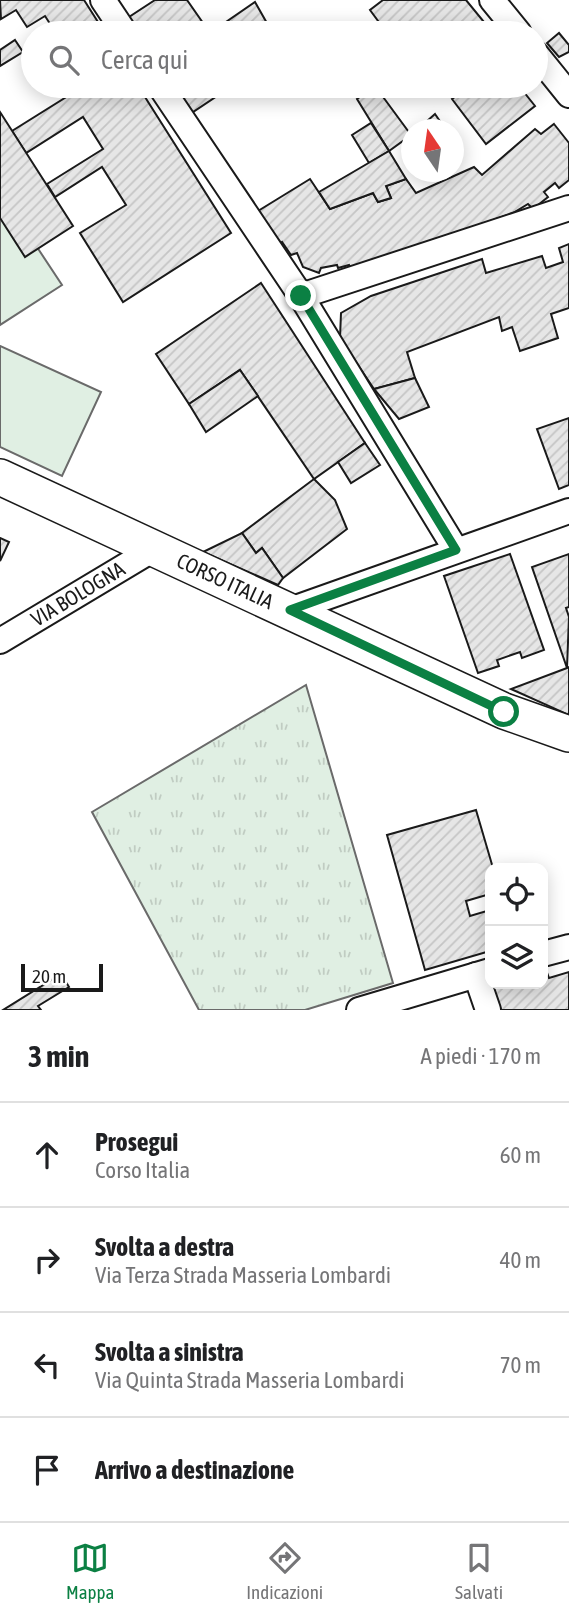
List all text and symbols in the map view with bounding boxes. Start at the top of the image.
search box [21,21,548,98]
icon: search [45,41,83,79]
text: Cerca qui [101,45,188,75]
north arrow [401,119,464,182]
route end [285,280,316,311]
street label: CORSO ITALIA [173,548,278,614]
street label: VIA BOLOGNA [26,556,129,631]
route start [488,696,519,727]
map controls [485,863,548,989]
button: locate [485,863,548,926]
button: layers [485,926,548,989]
scale bar [21,961,103,993]
text: 20 m [32,965,66,987]
text: 3 min [28,1039,89,1073]
text: A piedi · 170 m [421,1043,541,1069]
text: Prosegui [95,1127,178,1157]
icon: ahead [28,1136,66,1174]
text: 60 m [500,1142,541,1168]
text: Corso Italia [95,1157,190,1183]
text: Svolta a destra [95,1232,234,1262]
icon: right [28,1241,66,1279]
text: 40 m [500,1247,541,1273]
text: Via Terza Strada Masseria Lombardi [95,1262,391,1288]
text: Svolta a sinistra [95,1337,244,1367]
icon: left [28,1346,66,1384]
text: 70 m [500,1352,541,1378]
text: Via Quinta Strada Masseria Lombardi [95,1367,404,1393]
icon: arrive [28,1451,66,1489]
text: Arrivo a destinazione [95,1455,294,1485]
tab: Mappa [66,1539,114,1603]
tab: Indicazioni [246,1539,323,1603]
tab: Salvati [455,1539,503,1603]

